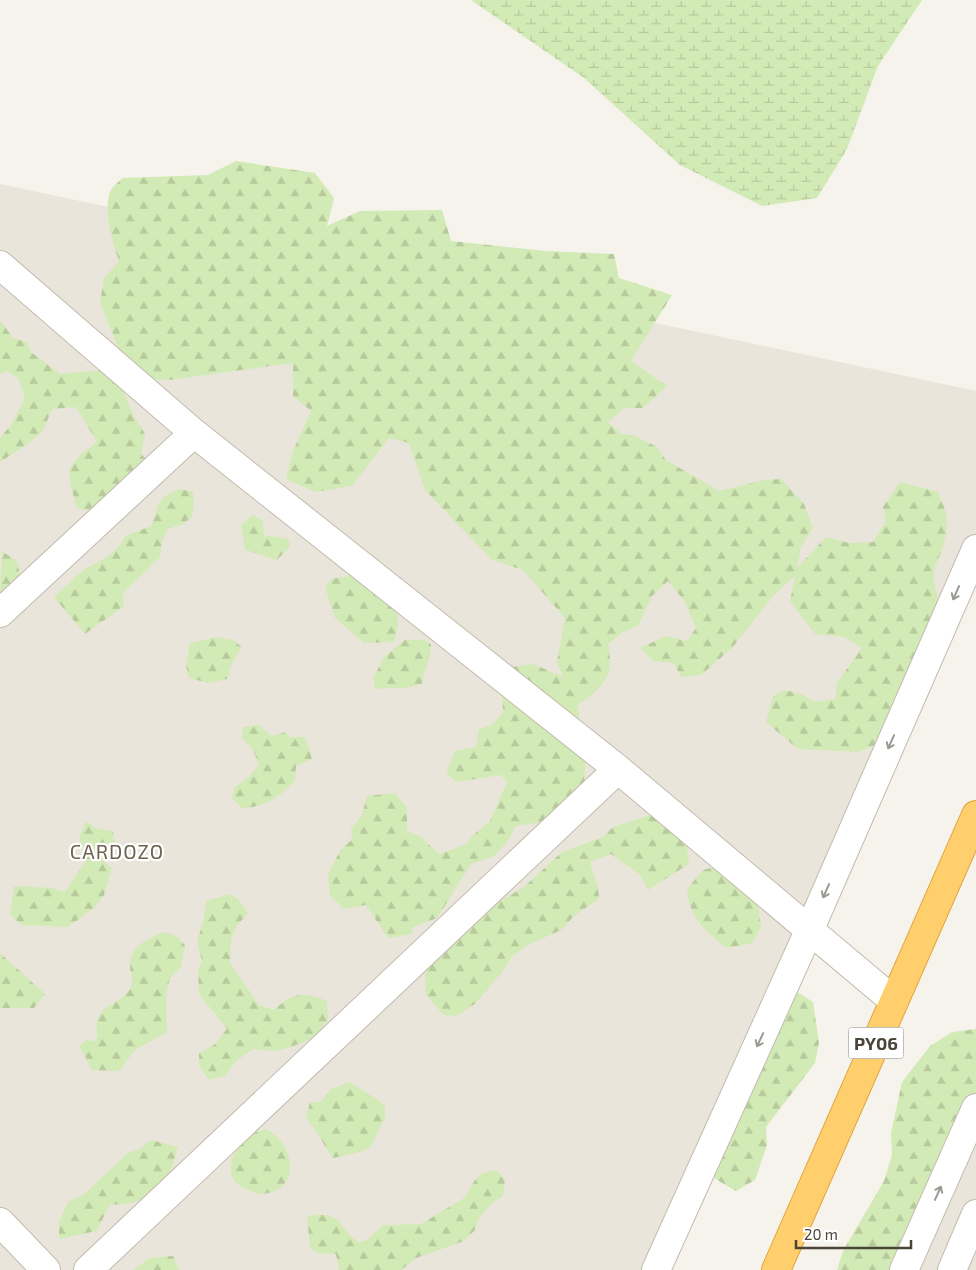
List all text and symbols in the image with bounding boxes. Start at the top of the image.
one-way arrow [951,585,961,600]
one-way arrow [886,734,896,749]
district label: CARDOZO [70,839,164,863]
one-way arrow [821,883,831,898]
road number: PY06 [848,1028,904,1058]
one-way arrow [754,1032,764,1047]
one-way arrow [934,1186,944,1201]
scale bar [796,1218,911,1250]
text: 20 m [804,1225,838,1243]

